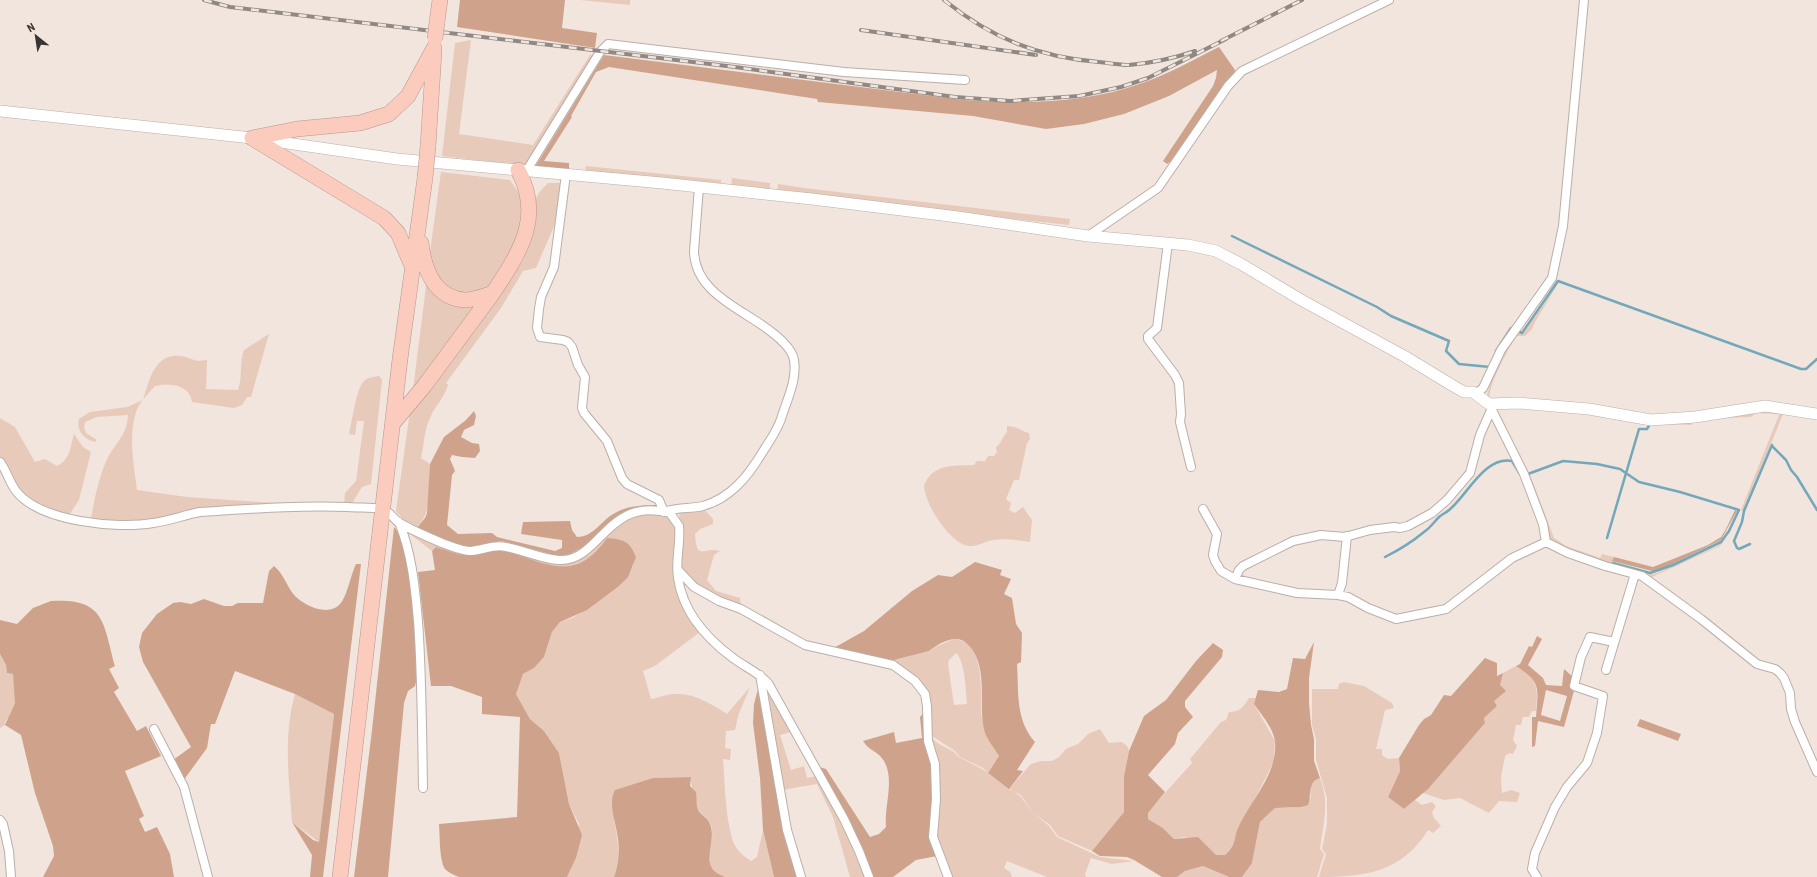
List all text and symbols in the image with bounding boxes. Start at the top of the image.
north arrow [16,16,56,56]
text: N [25,20,38,35]

